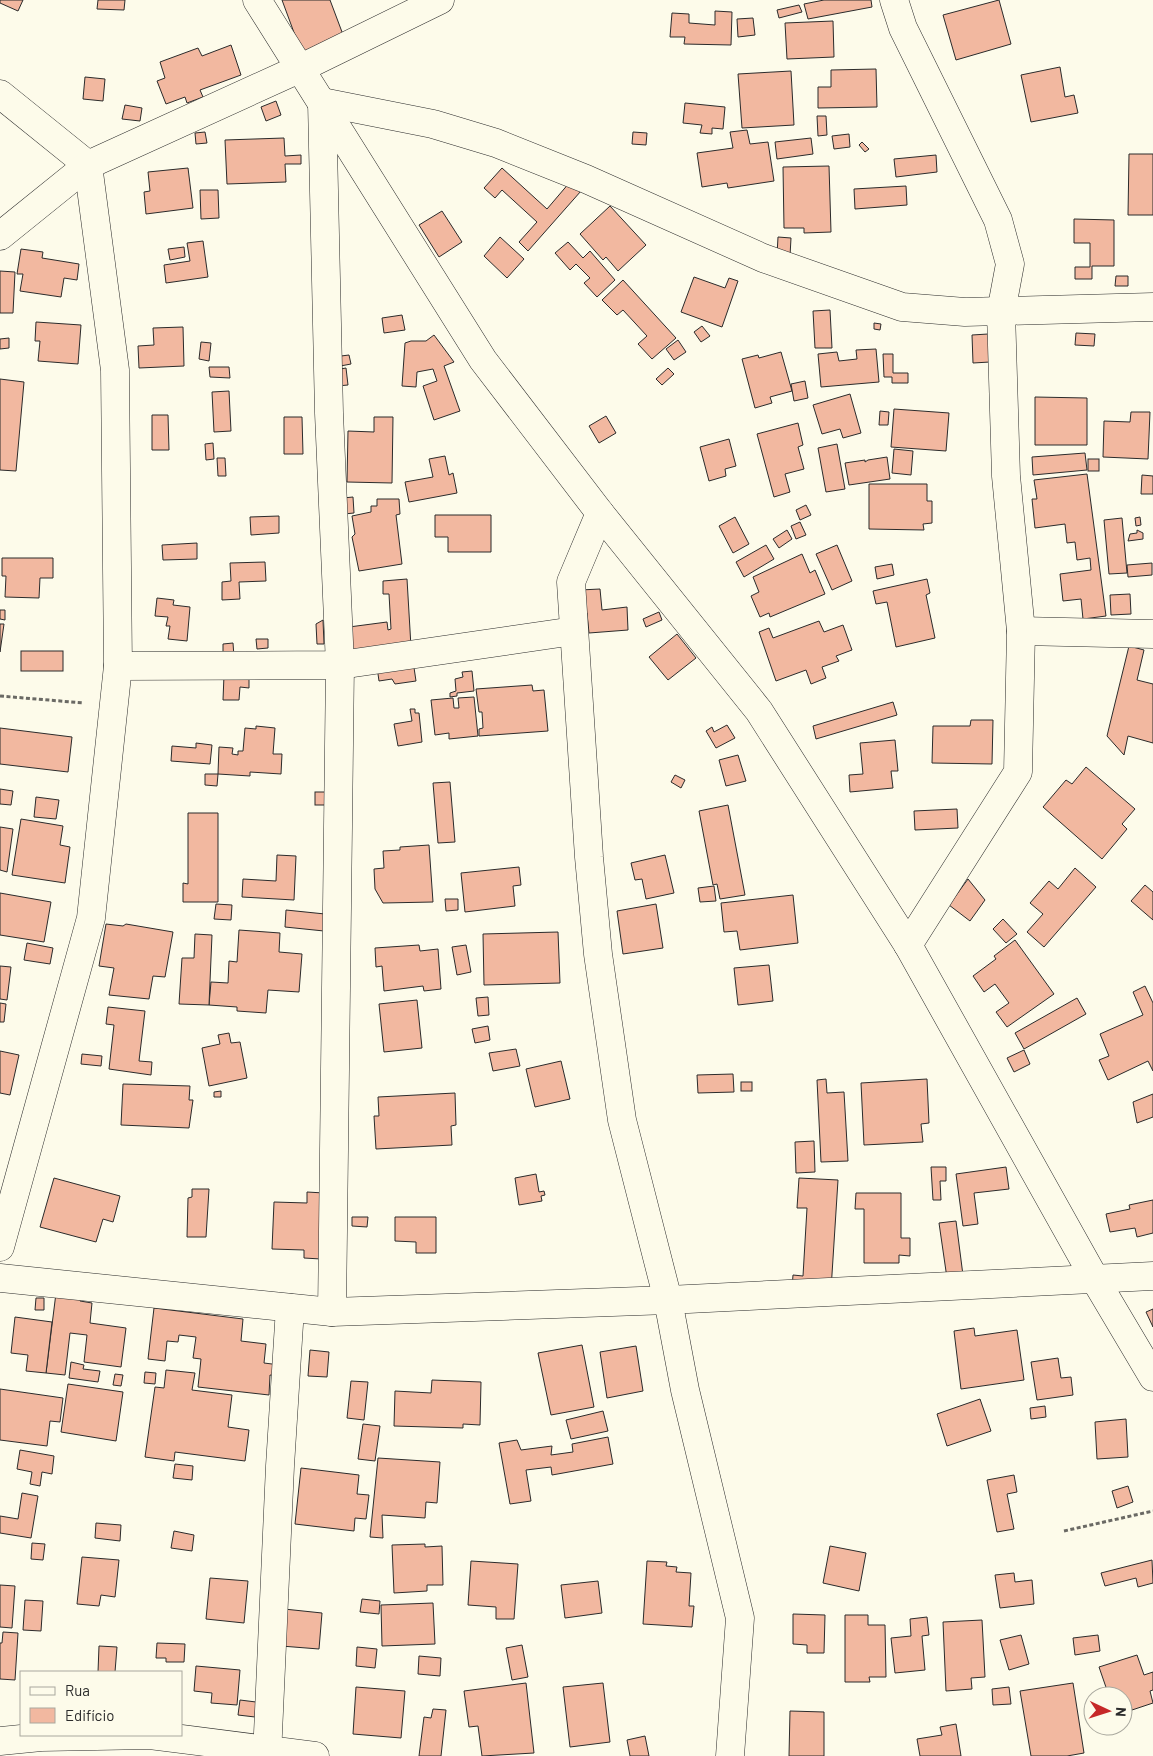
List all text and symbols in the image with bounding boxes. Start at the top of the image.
legend [20,1671,182,1736]
text: Rua [65,1681,90,1699]
north arrow [1083,1686,1133,1736]
text: Edifício [65,1706,114,1724]
text: N [1113,1707,1130,1717]

